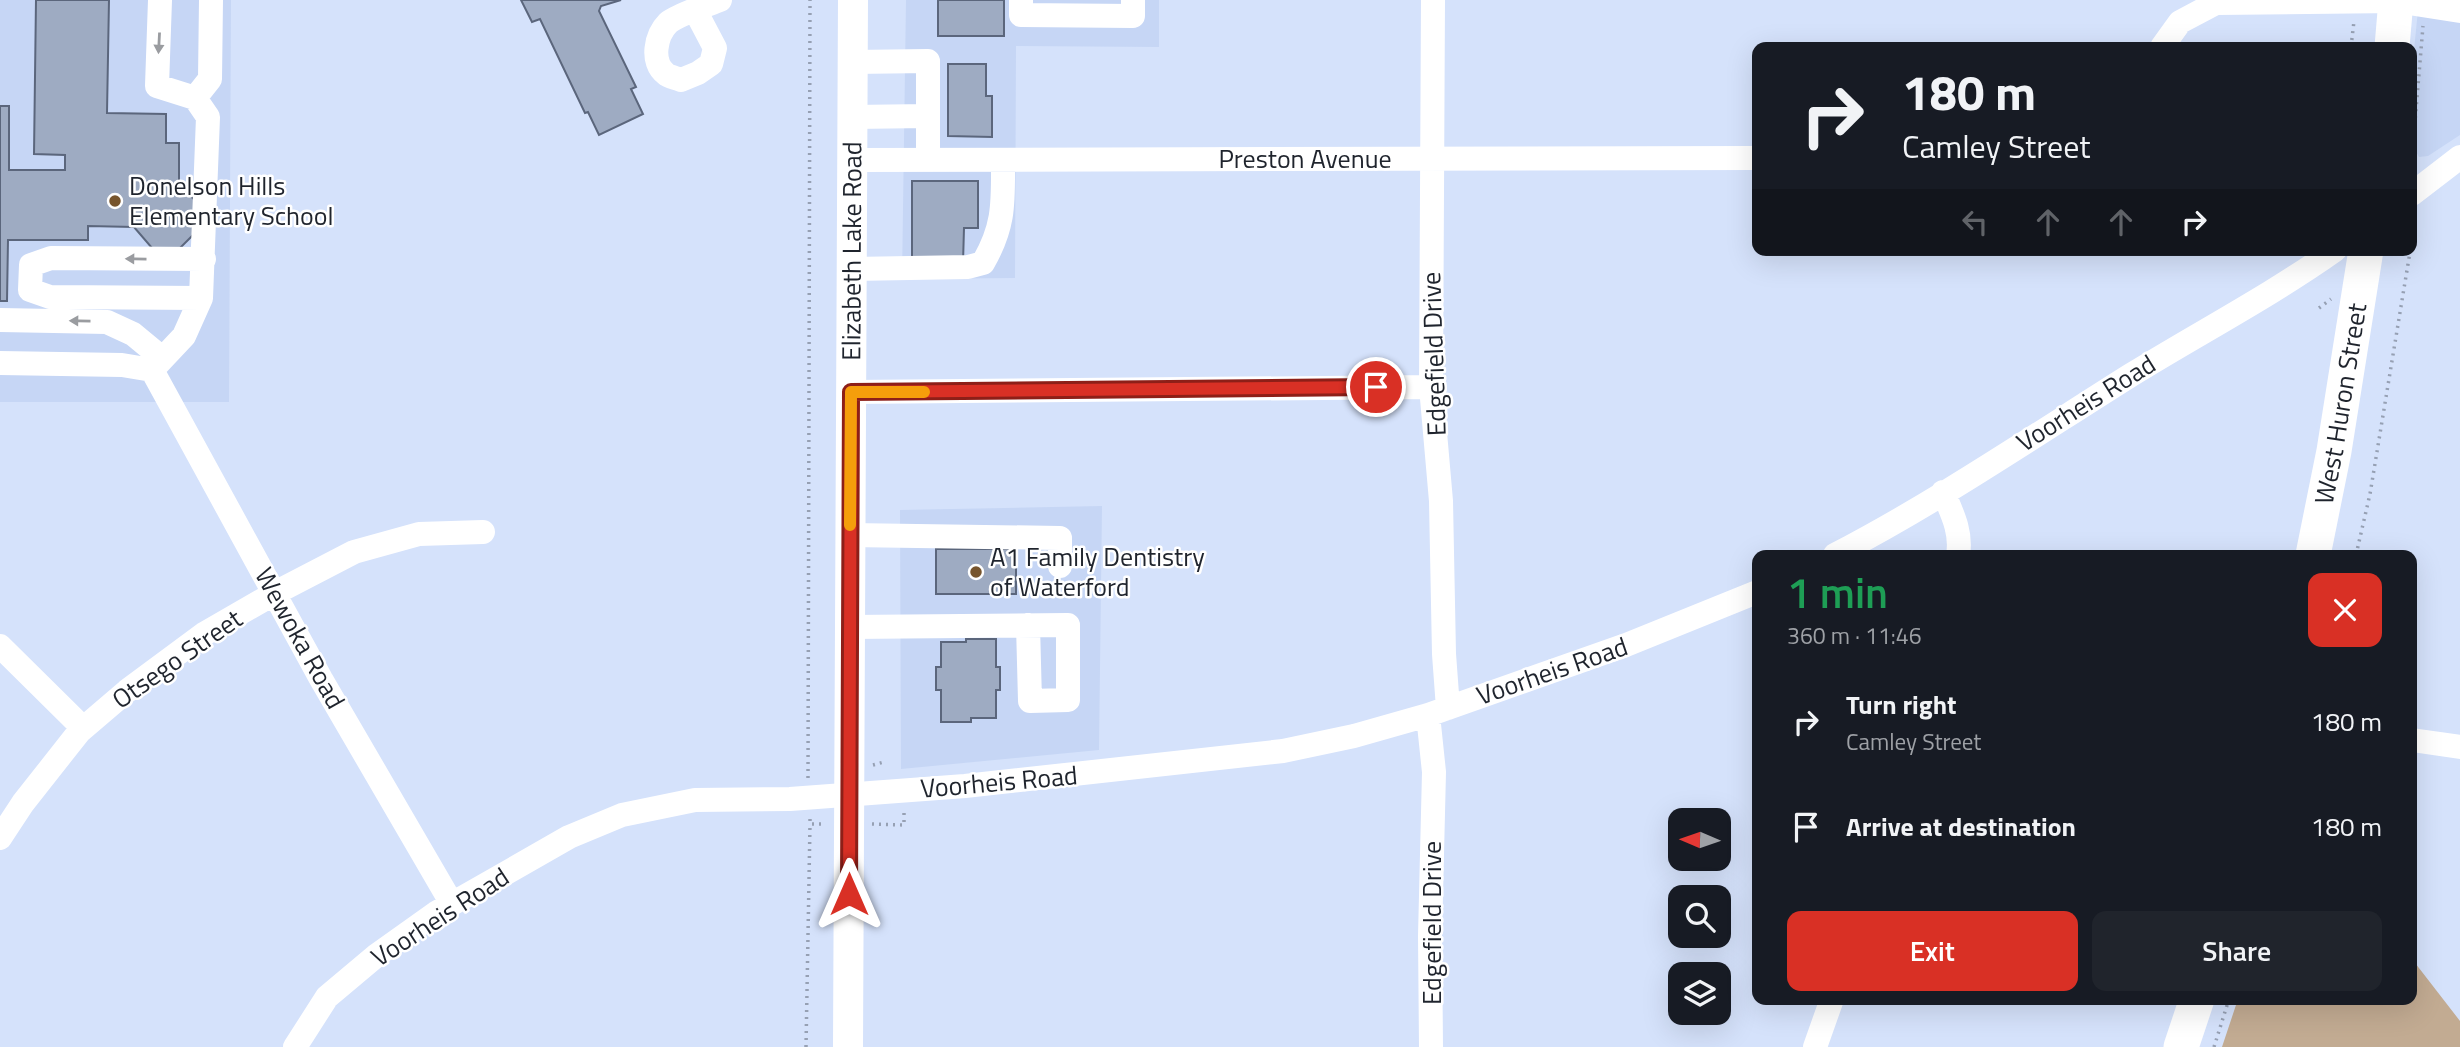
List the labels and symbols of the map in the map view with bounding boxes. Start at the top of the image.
one-way arrow [153,32,164,54]
street label: Preston Avenue [1218,139,1392,178]
street label: Elizabeth Lake Road [831,141,871,361]
place label: Donelson Hills Elementary School [129,166,334,235]
marker: Donelson Hills Elementary School [107,193,123,209]
one-way arrow [125,253,147,265]
street label: Edgefield Drive [1411,271,1456,437]
street label: West Huron Street [2304,300,2376,507]
one-way arrow [69,315,91,327]
street label: Voorheis Road [2009,344,2163,461]
pin [1346,357,1406,417]
place label: A1 Family Dentistry of Waterford [990,537,1205,606]
street label: Wewoka Road [245,560,355,716]
marker: A1 Family Dentistry of Waterford [968,564,984,580]
street label: Otsego Street [104,599,250,718]
street label: Voorheis Road [1471,626,1633,715]
street label: Voorheis Road [919,755,1079,808]
north arrow [1668,808,1731,872]
street label: Edgefield Drive [1412,841,1451,1005]
street label: Voorheis Road [363,857,516,976]
position arrow [812,857,886,931]

